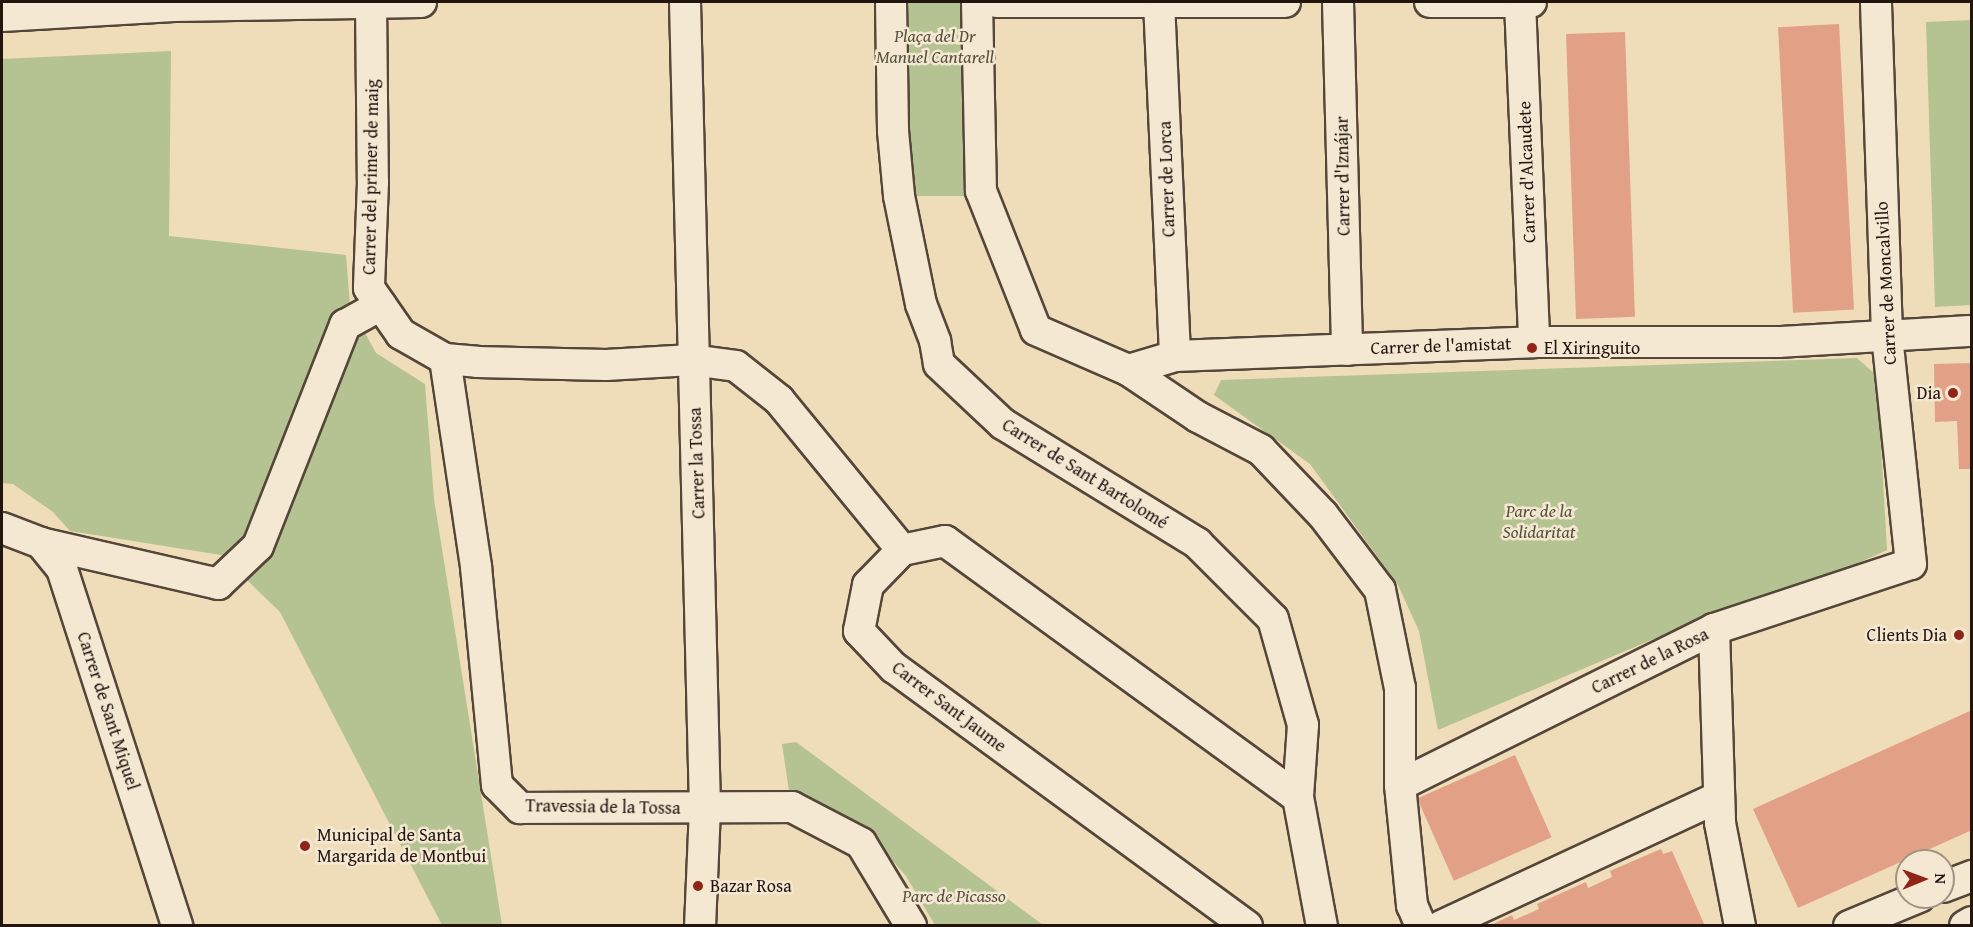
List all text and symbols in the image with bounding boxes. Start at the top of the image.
park label: Plaça del Dr Manuel Cantarell [876,26,994,68]
street label: Carrer del primer de maig [358,79,384,275]
street label: Carrer d'Alcaudete [1514,101,1540,243]
street label: Carrer d'Iznájar [1331,116,1355,236]
street label: Carrer de Lorca [1154,121,1180,237]
street label: Carrer de Moncalvillo [1871,201,1901,365]
street label: Carrer de l'amistat [1370,333,1512,359]
place label: El Xiringuito [1544,337,1640,359]
marker: El Xiringuito [1525,341,1539,355]
place label: Dia [1917,382,1941,404]
marker: Dia [1946,386,1960,400]
street label: Carrer la Tossa [684,407,710,519]
street label: Carrer de Sant Bartolomé [998,414,1172,534]
park label: Parc de la Solidaritat [1503,501,1575,544]
street label: Carrer de la Rosa [1588,623,1712,699]
place label: Clients Dia [1867,624,1947,646]
marker: Clients Dia [1952,628,1966,642]
street label: Carrer de Sant Miquel [72,629,144,793]
street label: Carrer Sant Jaume [888,657,1010,757]
street label: Travessia de la Tossa [525,795,681,819]
place label: Municipal de Santa Margarida de Montbui [317,825,486,868]
marker: Municipal de Santa Margarida de Montbui [298,839,312,853]
north arrow [1895,849,1955,909]
text: N [1929,873,1953,884]
place label: Bazar Rosa [710,875,792,897]
marker: Bazar Rosa [691,879,705,893]
park label: Parc de Picasso [902,885,1006,907]

